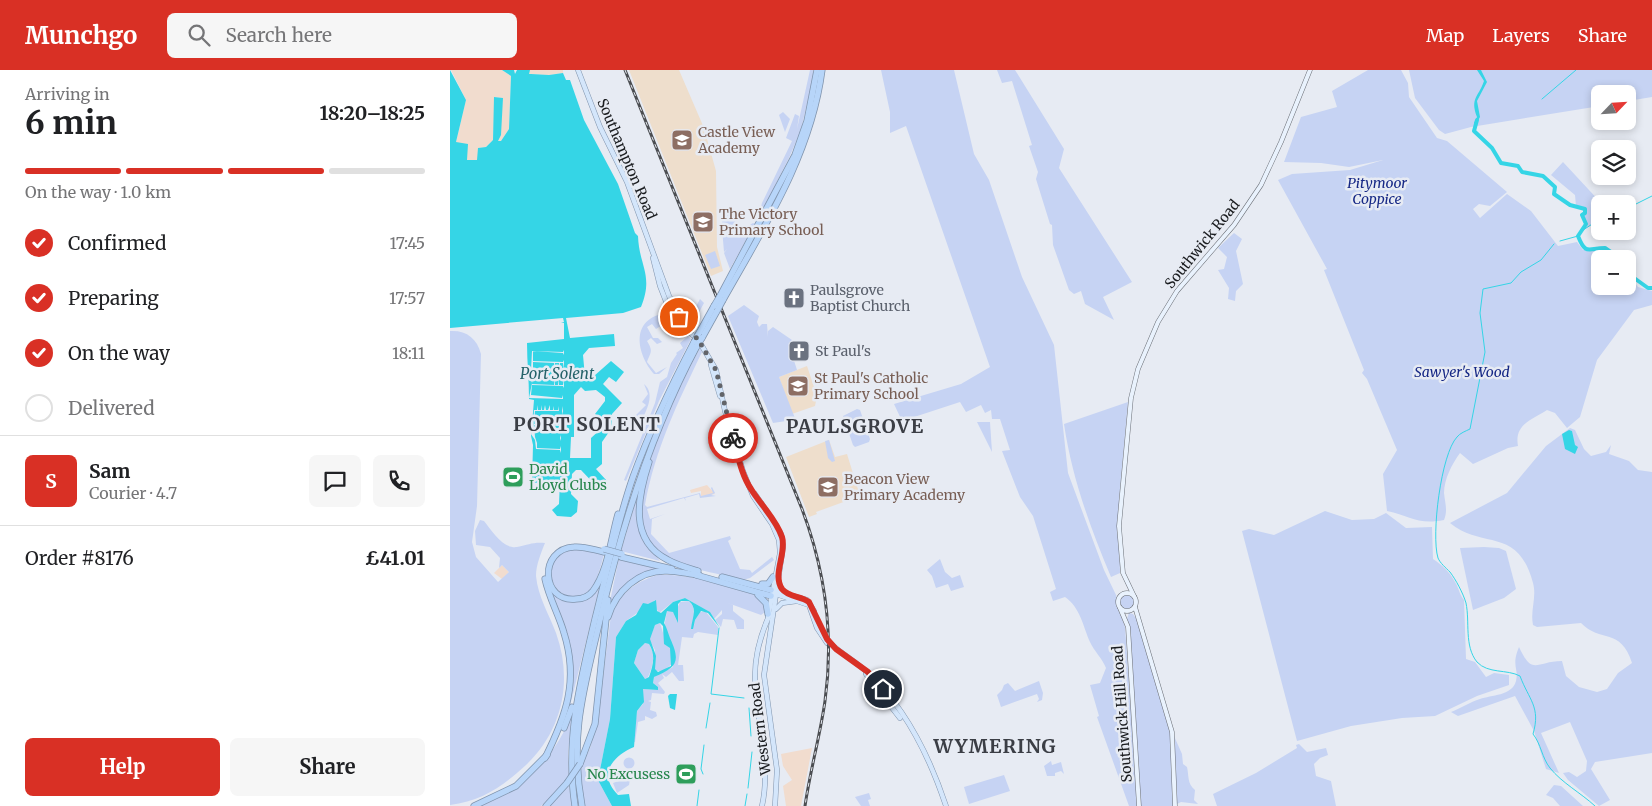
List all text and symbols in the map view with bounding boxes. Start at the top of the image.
search box [167,13,517,58]
text: Munchgo [25,20,137,51]
icon: search [185,21,213,49]
text: Search here [225,23,332,47]
text: Map [1426,24,1464,47]
text: Layers [1492,24,1550,47]
text: Share [1578,24,1627,47]
text: Arriving in [25,84,110,104]
north arrow [1591,85,1636,130]
map controls [1591,85,1636,295]
street label: Southampton Road [593,96,661,223]
text: 18:20–18:25 [320,101,425,125]
text: 6 min [25,103,117,143]
place label: Castle View Academy [697,123,775,157]
school or university icon: Castle View Academy [670,128,694,152]
button: layers [1591,140,1636,185]
park label: Pitymoor Coppice [1347,174,1407,208]
text: On the way · 1.0 km [25,182,171,202]
street label: Southwick Road [1161,195,1244,292]
button: + [1591,195,1636,240]
place label: The Victory Primary School [719,205,824,239]
school or university icon: The Victory Primary School [691,210,715,234]
icon: check [25,229,53,257]
text: Confirmed [68,231,166,255]
text: 17:45 [389,233,425,253]
button: − [1591,250,1636,295]
place label: Paulsgrove Baptist Church [810,281,910,315]
icon: check [25,284,53,312]
text: Preparing [68,286,159,310]
church icon: Paulsgrove Baptist Church [782,286,806,310]
text: 17:57 [389,288,425,308]
pin [658,296,700,338]
icon: bag [665,303,693,331]
icon: check [25,339,53,367]
church icon: St Paul's [787,339,811,363]
text: On the way [68,341,170,365]
place label: St Paul's [815,342,871,360]
text: 18:11 [392,343,425,363]
park label: Sawyer's Wood [1414,363,1510,381]
water label: Port Solent [520,364,595,383]
place label: St Paul's Catholic Primary School [814,369,928,403]
school or university icon: St Paul's Catholic Primary School [786,374,810,398]
text: Delivered [68,396,155,420]
district label: PORT SOLENT [513,412,661,436]
courier [708,413,758,463]
district label: PAULSGROVE [786,414,924,438]
icon: bike [719,424,747,452]
button: chat [309,455,361,507]
button: phone [373,455,425,507]
text: Sam [89,459,130,483]
place label: David Lloyd Clubs [529,460,607,494]
sports icon: David Lloyd Clubs [501,465,525,489]
text: S [45,469,57,493]
place label: Beacon View Primary Academy [844,470,966,504]
school or university icon: Beacon View Primary Academy [816,475,840,499]
text: Courier · 4.7 [89,483,177,503]
text: Order #8176 [25,546,134,570]
text: £41.01 [365,546,425,570]
street label: Southwick Hill Road [1108,645,1136,783]
pin [862,668,904,710]
icon: home [869,675,897,703]
street label: Western Road [745,681,775,777]
district label: WYMERING [933,734,1056,758]
button: Help [25,738,220,796]
button: Share [230,738,425,796]
sports icon: No Excusess [674,762,698,786]
place label: No Excusess [587,765,670,783]

